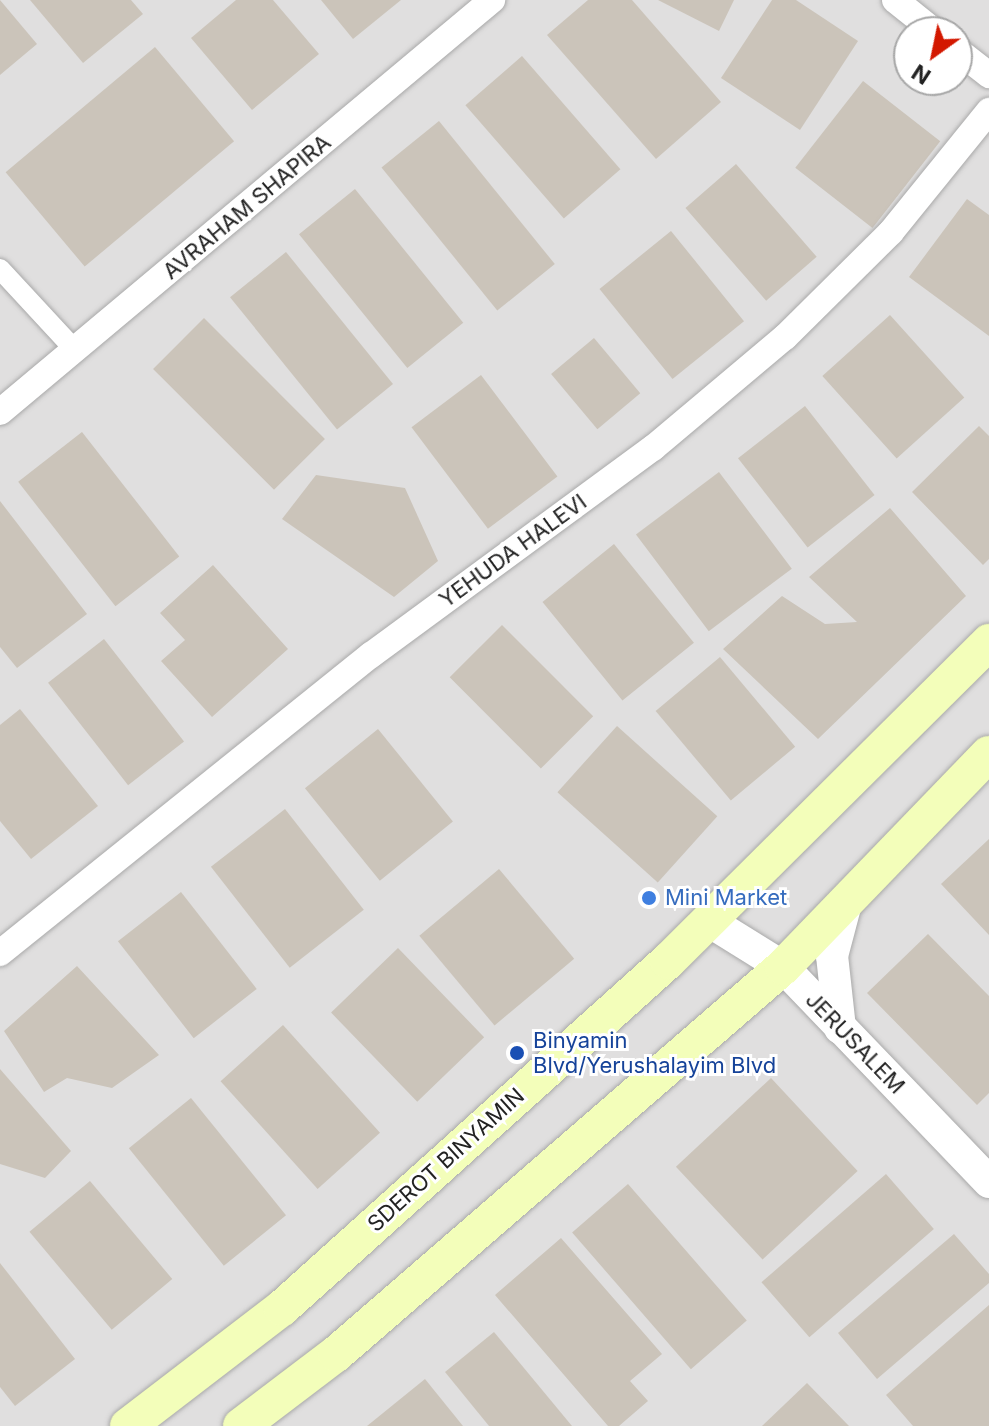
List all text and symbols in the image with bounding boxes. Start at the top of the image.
north arrow [893,16,973,96]
text: N [907,59,935,90]
street label: AVRAHAM SHAPIRA [158,129,336,285]
street label: YEHUDA HALEVI [434,489,592,613]
place label: Mini Market [665,885,787,911]
marker: Mini Market [640,889,658,907]
street label: JERUSALEM [800,987,910,1099]
place label: Binyamin Blvd/Yerushalayim Blvd [533,1027,776,1078]
marker: Binyamin Blvd/Yerushalayim Blvd [508,1044,526,1062]
street label: SDEROT BINYAMIN [362,1083,530,1237]

